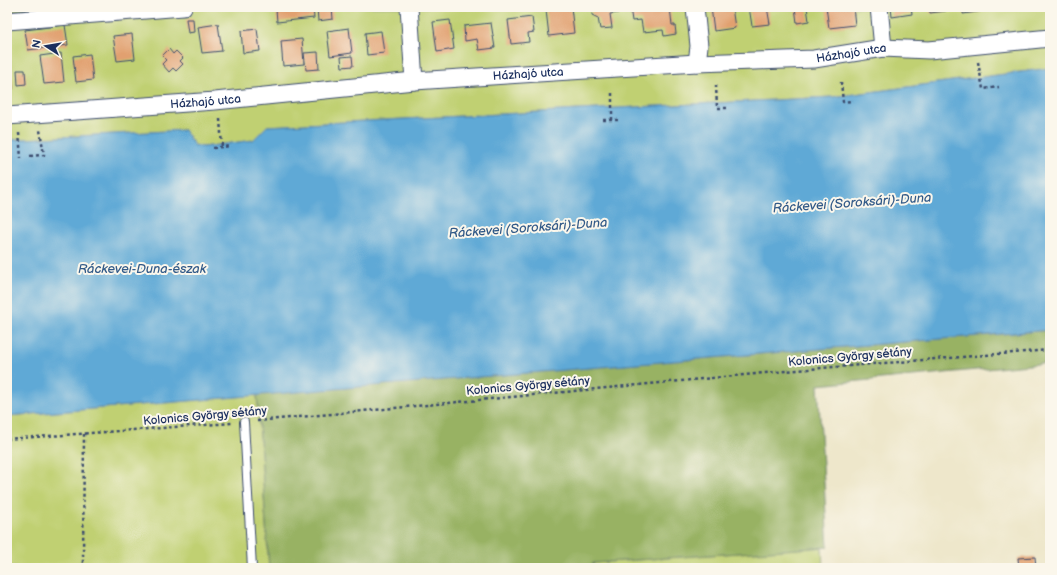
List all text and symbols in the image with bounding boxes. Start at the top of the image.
north arrow [26,26,66,66]
text: N [29,39,44,49]
street label: Házhajó utca [815,40,887,66]
street label: Házhajó utca [492,64,564,83]
street label: Házhajó utca [170,91,242,112]
water label: Ráckevei (Soroksári)-Duna [772,189,932,217]
water label: Ráckevei (Soroksári)-Duna [448,214,608,242]
water label: Ráckevei-Duna-észak [78,261,207,277]
street label: Kolonics György sétány [787,344,913,370]
street label: Kolonics György sétány [465,373,591,399]
street label: Kolonics György sétány [142,403,268,429]

